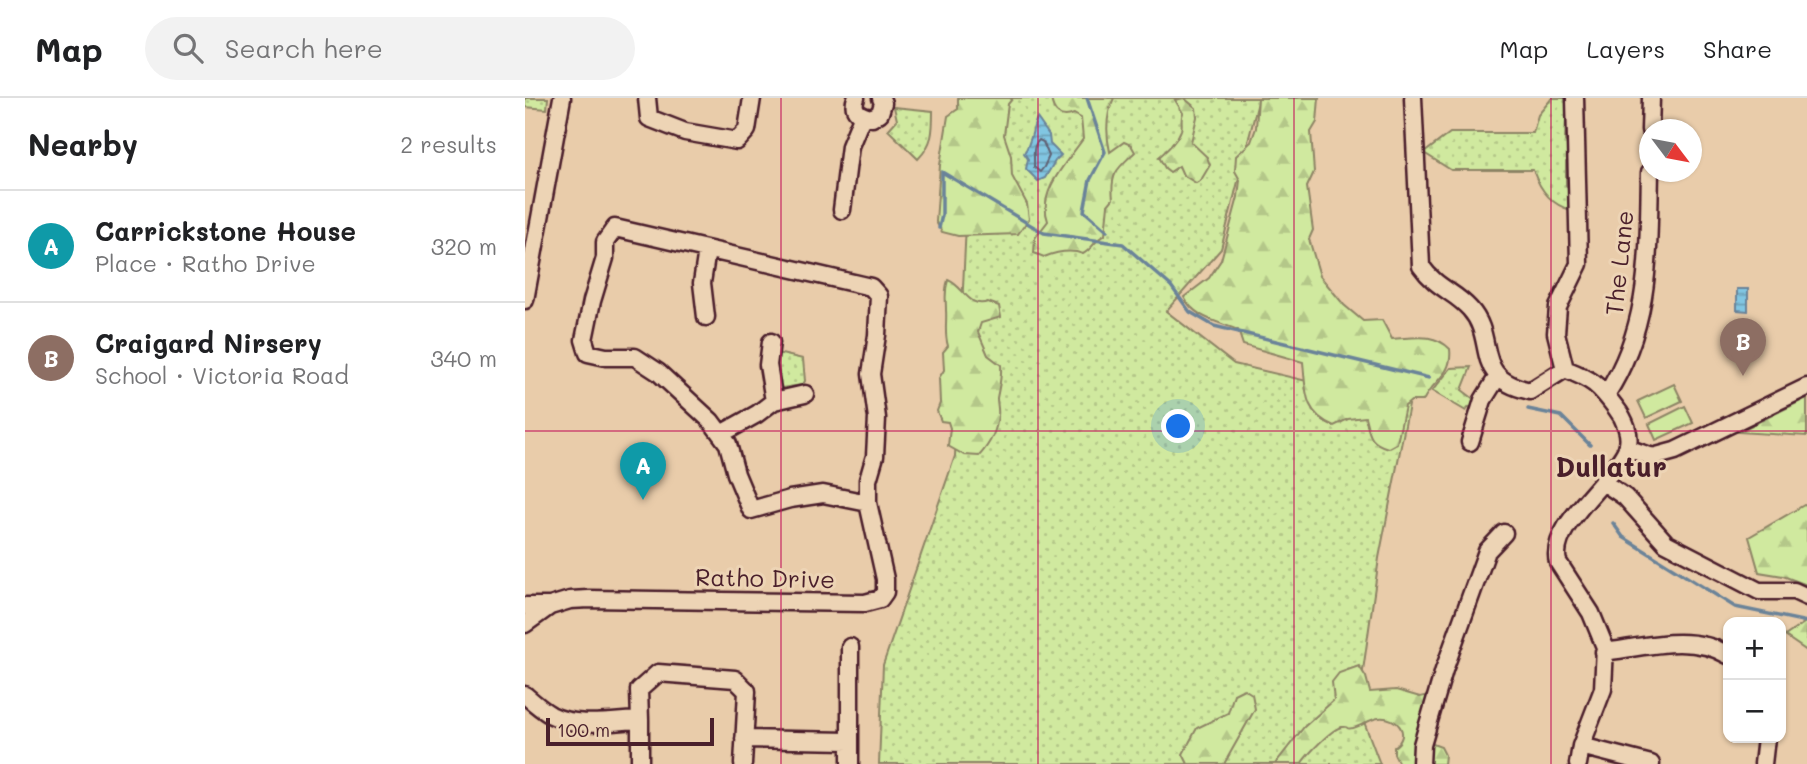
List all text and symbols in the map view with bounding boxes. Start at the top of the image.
search box [145,17,635,80]
text: Map [35,27,103,70]
icon: search [169,29,207,67]
text: Search here [225,31,383,65]
text: Map [1500,33,1548,64]
text: Layers [1586,33,1665,64]
text: Share [1703,33,1772,64]
north arrow [1639,119,1702,182]
text: Nearby [28,124,138,164]
text: 2 results [400,129,497,159]
street label: The Lane [1598,209,1639,317]
text: Carrickstone House [95,214,356,248]
text: A [43,231,59,261]
text: 320 m [431,231,497,261]
text: Place · Ratho Drive [95,248,316,278]
pin: B [1720,318,1766,376]
text: Craigard Nirsery [95,326,322,360]
text: B [43,343,59,373]
text: 340 m [430,343,497,373]
text: School · Victoria Road [95,360,349,390]
your location [1161,409,1195,443]
pin: A [620,442,666,500]
district label: Dullatur [1555,448,1667,484]
street label: Ratho Drive [695,561,835,594]
map controls [1723,617,1786,743]
button: + [1723,617,1786,680]
button: − [1723,680,1786,743]
scale bar [546,715,714,747]
text: 100 m [557,717,610,742]

